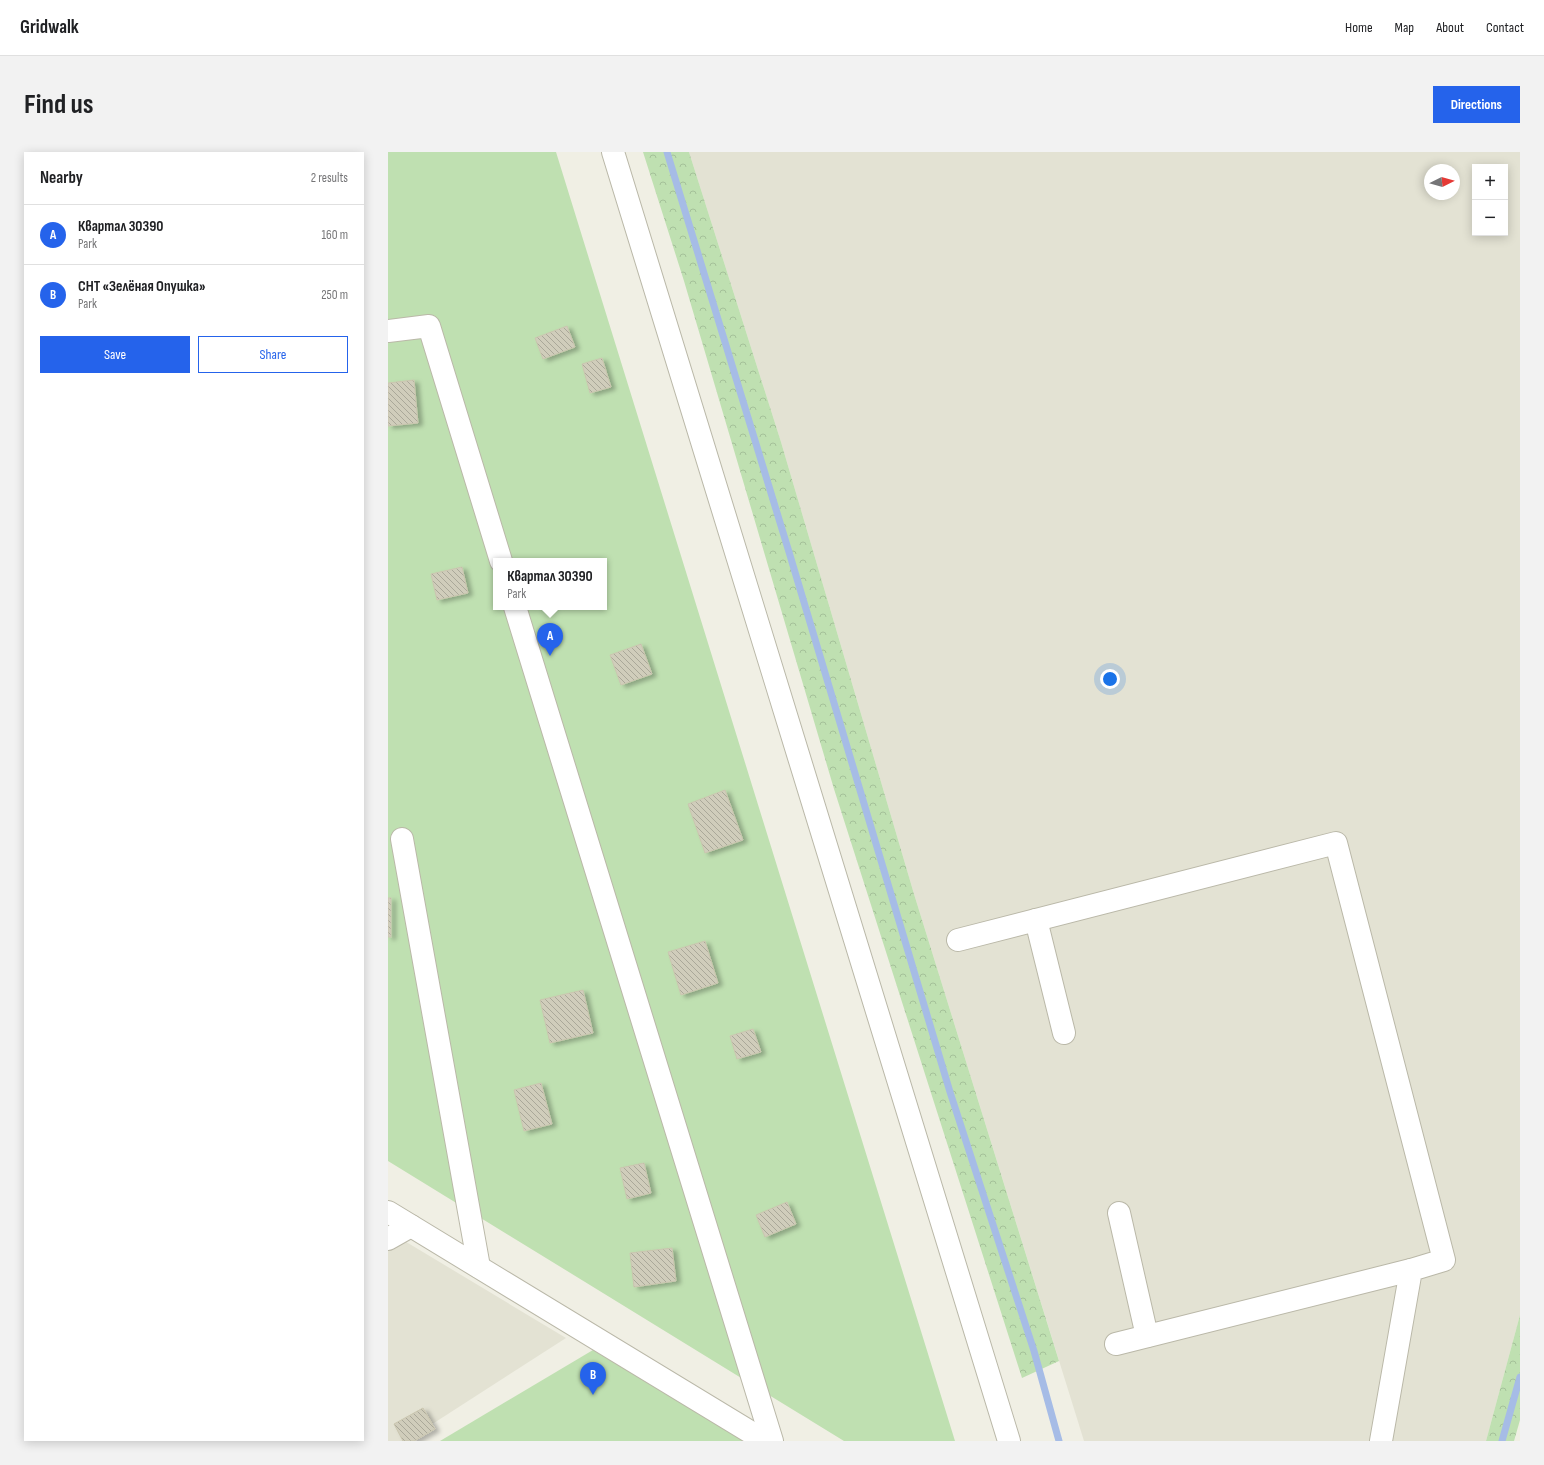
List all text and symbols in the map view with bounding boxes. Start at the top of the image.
text: Gridwalk [20,16,79,39]
text: Home [1345,19,1373,36]
text: Map [1395,19,1414,36]
text: About [1436,19,1464,36]
text: Contact [1486,19,1524,36]
button: Directions [1433,86,1520,123]
text: Find us [24,88,93,121]
north arrow [1424,164,1460,200]
map controls [1472,164,1508,236]
button: + [1472,164,1508,200]
text: Nearby [40,168,83,188]
text: 2 results [311,170,348,186]
button: − [1472,200,1508,236]
text: Квартал 30390 [78,217,163,236]
text: A [50,227,56,243]
text: 160 m [322,227,348,243]
text: Park [78,236,97,252]
text: СНТ «Зелёная Опушка» [78,277,206,296]
text: B [50,287,56,303]
text: 250 m [321,287,348,303]
text: Park [78,296,97,312]
button: Save [40,336,190,373]
button: Share [198,336,348,373]
popup [493,558,607,610]
text: Квартал 30390 [507,567,593,586]
text: Park [507,586,526,602]
pin: A [537,623,563,656]
your location [1100,669,1120,689]
pin: B [580,1362,606,1395]

